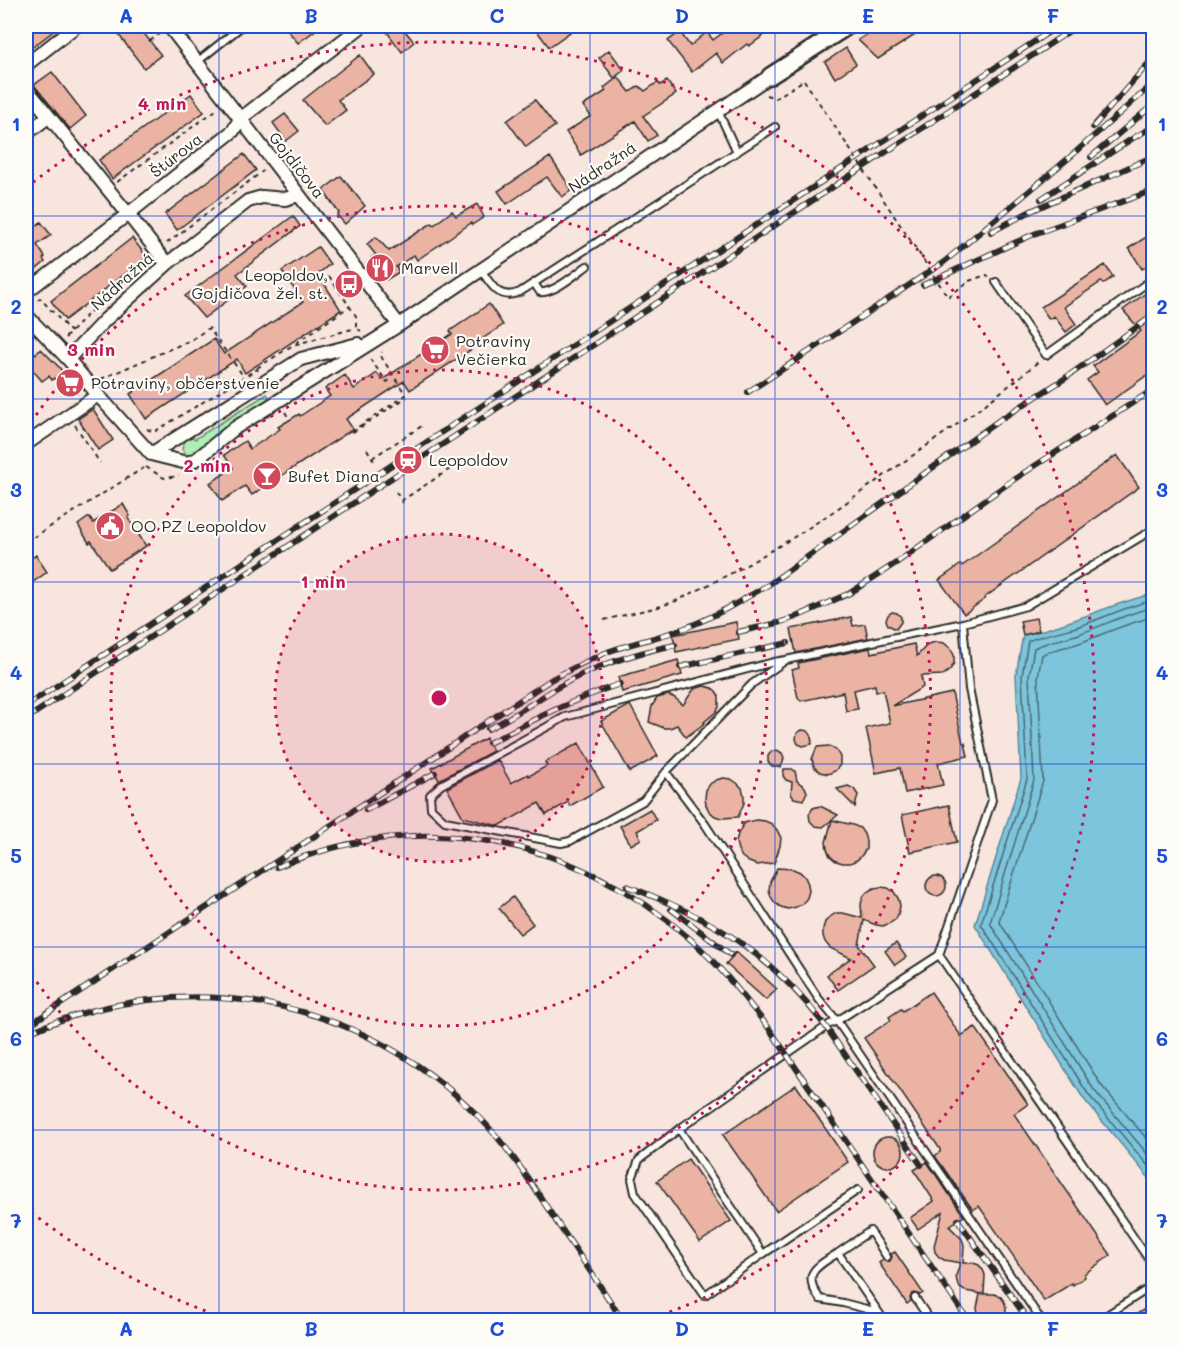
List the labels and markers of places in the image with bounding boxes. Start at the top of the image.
restaurant icon: Marvell [364,252,396,284]
place label: Marvell [401,257,458,278]
place label: Leopoldov, Gojdičova žel. st. [192,264,328,303]
bus stop icon: Leopoldov, Gojdičova žel. st. [333,268,365,300]
place label: Potraviny Večierka [456,330,531,369]
supermarket icon: Potraviny Večierka [419,334,451,366]
supermarket icon: Potraviny, občerstvenie [54,367,86,399]
place label: Potraviny, občerstvenie [91,372,280,393]
station icon: Leopoldov [392,444,424,476]
place label: Leopoldov [429,449,508,470]
bar icon: Bufet Diana [251,460,283,492]
place label: Bufet Diana [288,465,380,486]
public building icon: OO PZ Leopoldov [94,510,126,542]
place label: OO PZ Leopoldov [131,515,266,536]
centre of rings [429,688,449,708]

